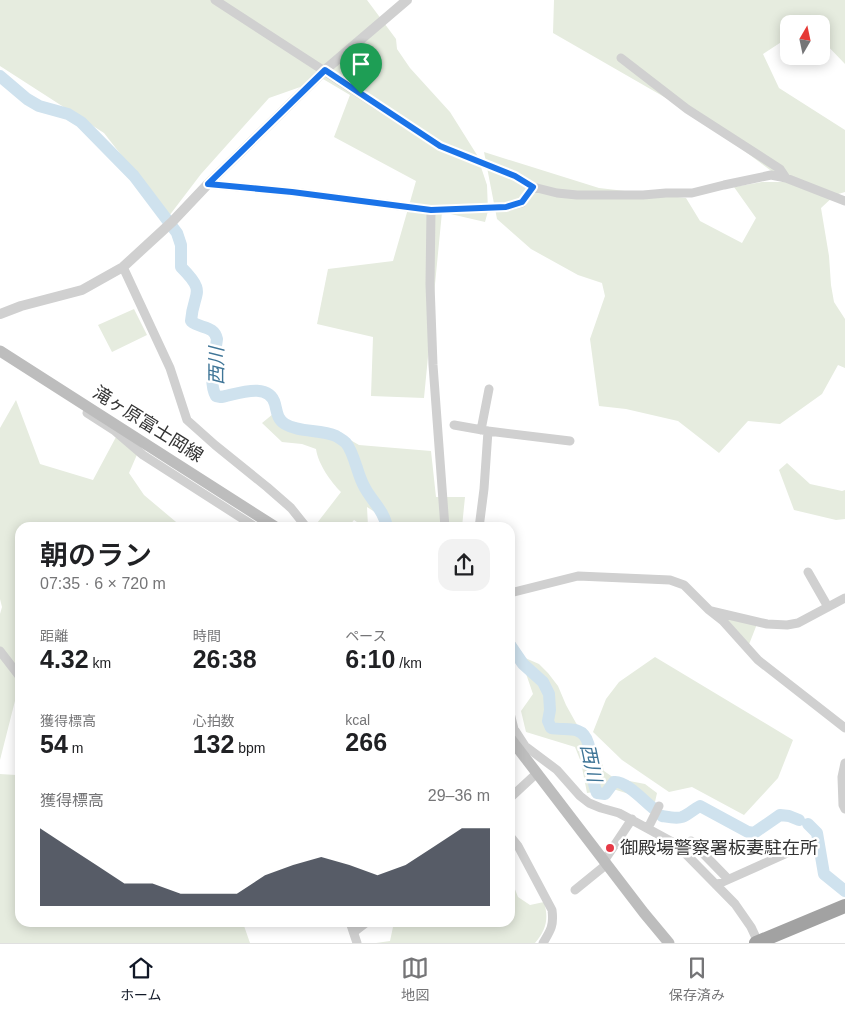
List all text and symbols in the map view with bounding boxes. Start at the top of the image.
north arrow [780,15,830,65]
map controls [780,15,830,65]
pin [340,43,382,94]
icon: arrive [347,50,375,78]
water label: 西川 [206,345,227,385]
street label: 滝ヶ原富士岡線 [89,382,207,466]
button: share [438,539,490,591]
text: 朝のラン [40,540,152,571]
text: 07:35 · 6 × 720 m [40,575,166,592]
text: 距離 [40,628,68,644]
text: 時間 [193,628,221,644]
text: ペース [345,628,387,644]
text: 4.32 [40,645,89,673]
text: 26:38 [193,645,257,673]
text: 6:10 [345,645,395,673]
text: km [89,655,111,671]
text: /km [395,655,422,671]
text: kcal [345,712,370,728]
text: 獲得標高 [40,713,96,729]
text: 心拍数 [193,713,235,729]
text: 266 [345,728,387,756]
text: 54 [40,730,68,758]
text: 132 [193,730,234,758]
text: m [68,740,83,756]
text: bpm [234,740,266,756]
water label: 西川 [577,742,606,786]
text: 29–36 m [428,787,490,804]
text: 獲得標高 [40,792,104,809]
place label: 御殿場警察署板妻駐在所 [620,838,818,858]
marker: 御殿場警察署板妻駐在所 [604,842,616,854]
tab: ホーム [120,954,161,1004]
tab: 地図 [401,954,429,1004]
tab: 保存済み [669,954,725,1004]

